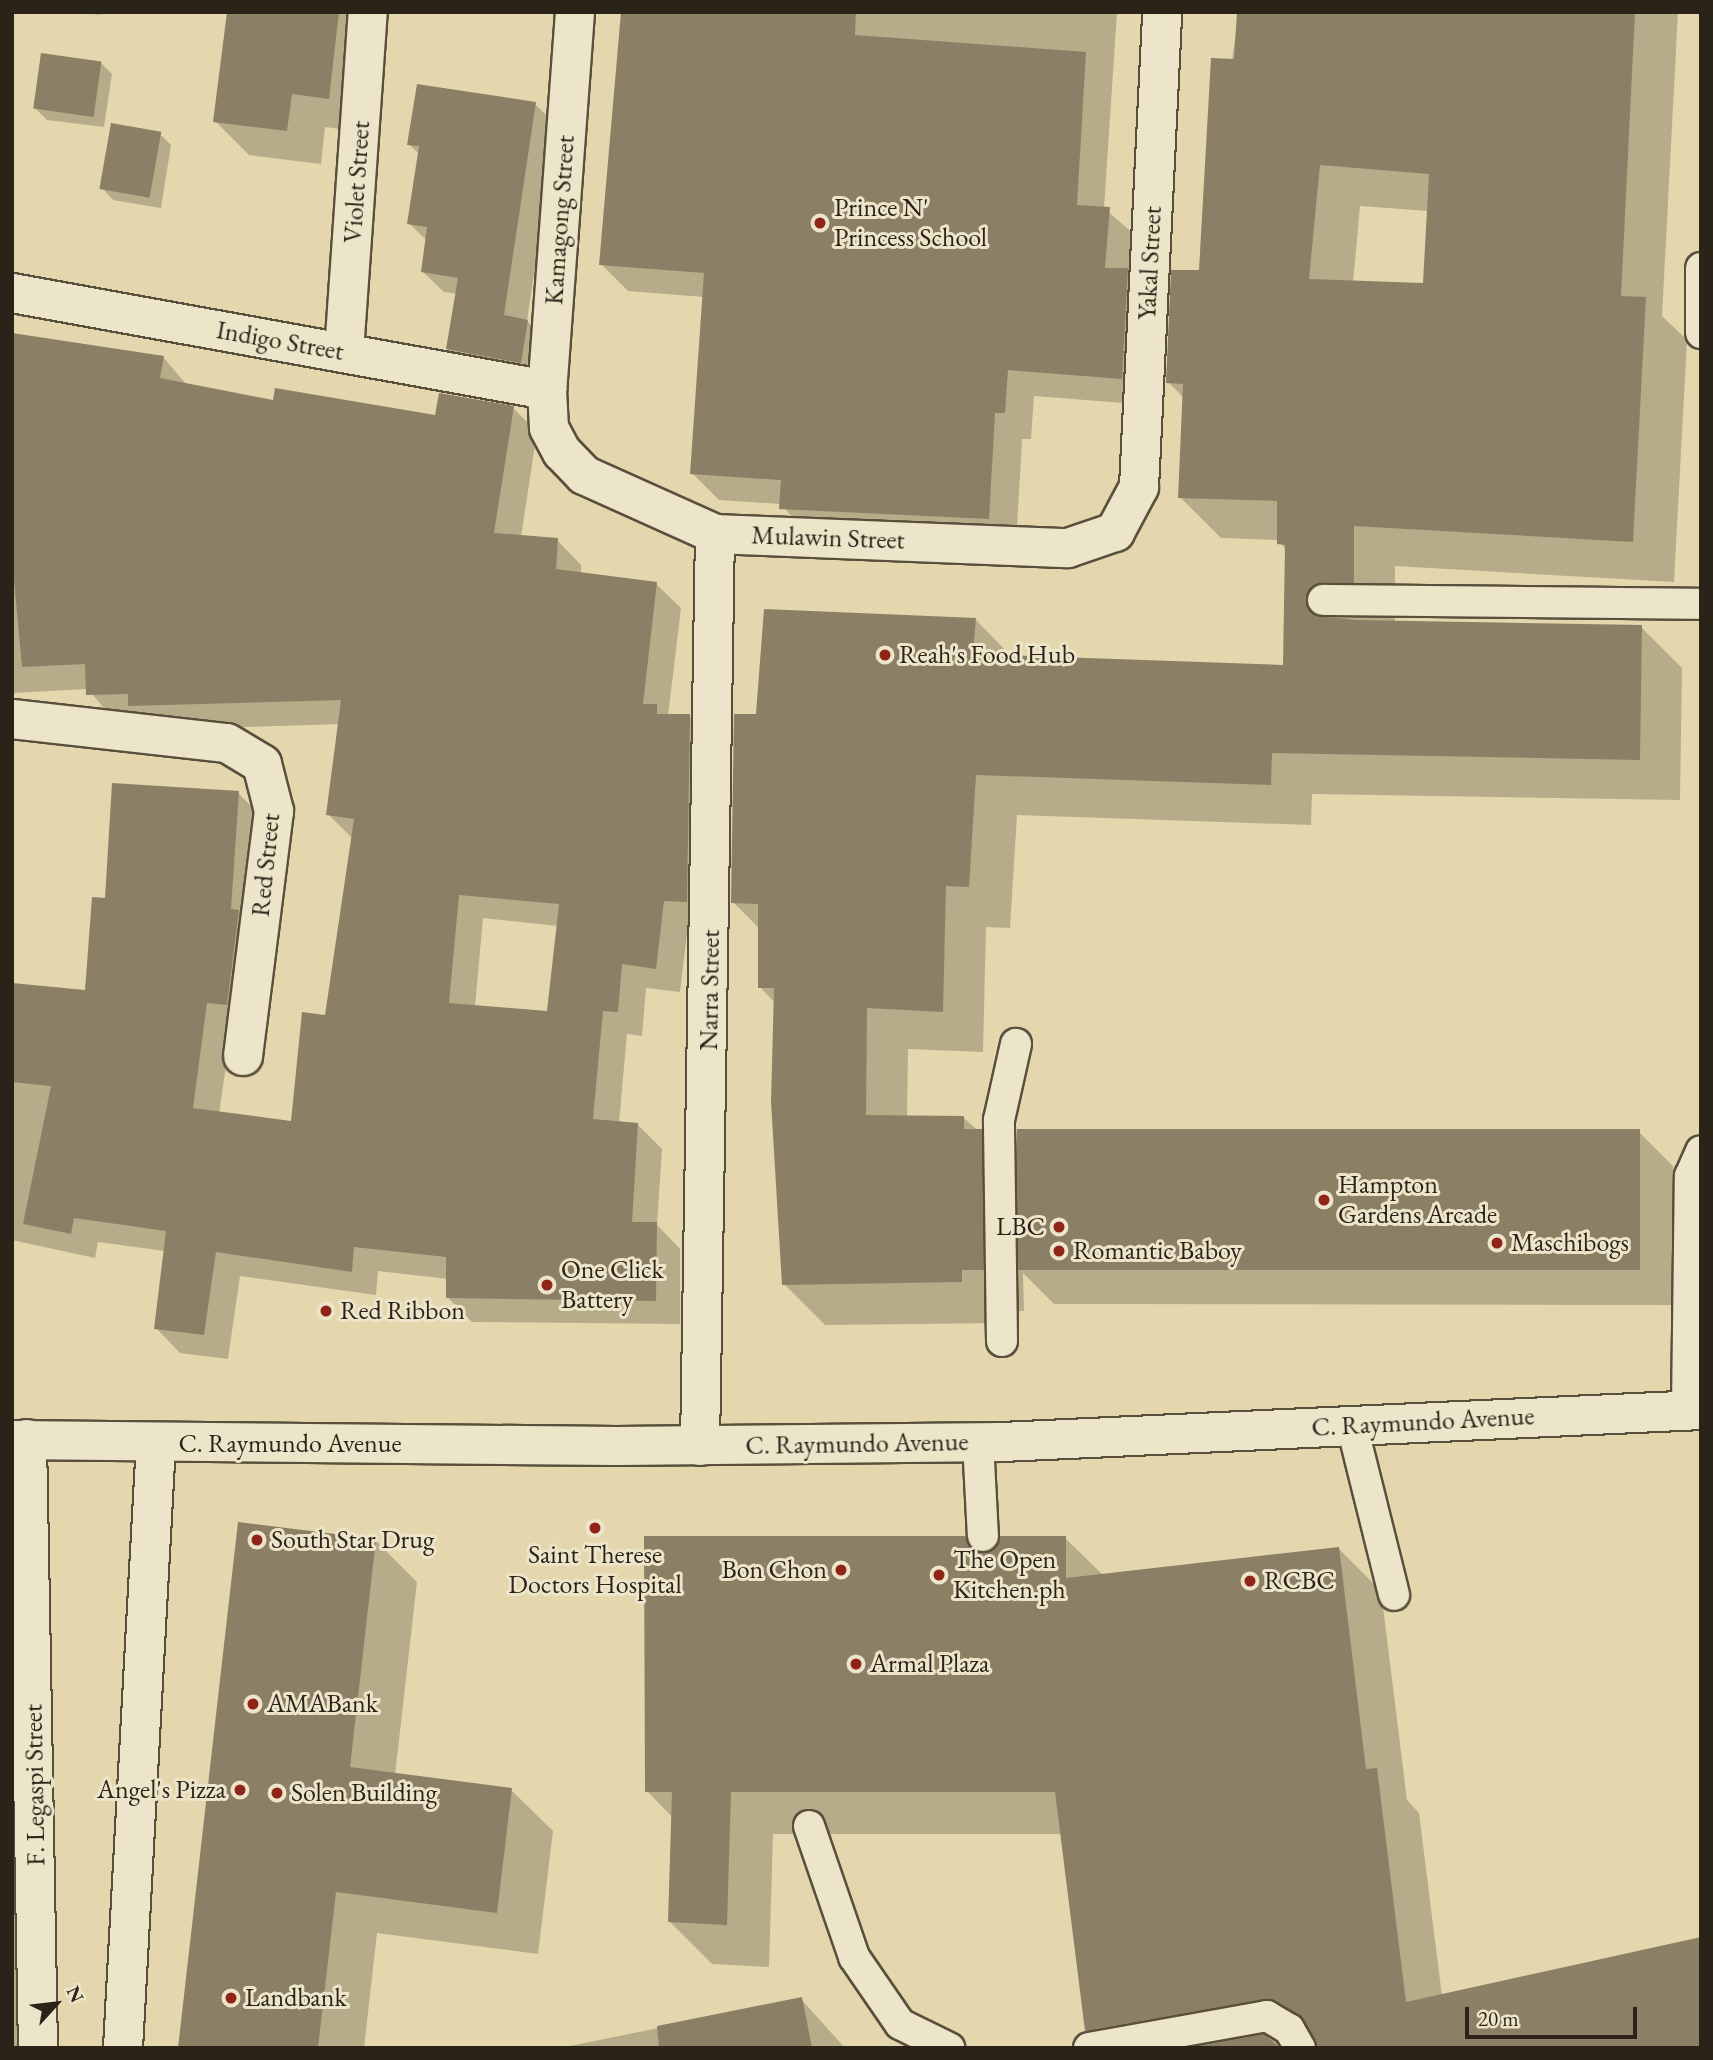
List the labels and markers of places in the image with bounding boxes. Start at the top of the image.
place label: Prince N' Princess School [834,192,987,254]
marker: Prince N' Princess School [812,215,828,231]
place label: Reah's Food Hub [899,639,1075,671]
marker: Reah's Food Hub [877,647,893,663]
place label: Hampton Gardens Arcade [1338,1169,1497,1230]
marker: Hampton Gardens Arcade [1316,1192,1332,1208]
place label: LBC [996,1211,1045,1243]
marker: LBC [1051,1219,1067,1235]
place label: Maschibogs [1511,1227,1629,1259]
place label: Romantic Baboy [1073,1235,1242,1267]
marker: Maschibogs [1489,1235,1505,1251]
marker: Romantic Baboy [1051,1243,1067,1259]
place label: One Click Battery [561,1254,664,1316]
marker: One Click Battery [539,1277,555,1293]
place label: Red Ribbon [340,1295,465,1327]
marker: Red Ribbon [318,1303,334,1319]
marker: Saint Therese Doctors Hospital [587,1520,603,1536]
place label: South Star Drug [271,1524,434,1556]
marker: South Star Drug [249,1532,265,1548]
place label: Saint Therese Doctors Hospital [508,1539,682,1600]
place label: The Open Kitchen.ph [953,1544,1066,1606]
place label: Bon Chon [721,1554,827,1586]
marker: Bon Chon [833,1562,849,1578]
place label: RCBC [1264,1565,1335,1597]
marker: The Open Kitchen.ph [931,1567,947,1583]
marker: RCBC [1242,1573,1258,1589]
place label: Armal Plaza [870,1648,989,1680]
marker: Armal Plaza [848,1656,864,1672]
place label: AMABank [267,1688,378,1720]
marker: AMABank [245,1696,261,1712]
place label: Angel's Pizza [97,1774,226,1806]
place label: Solen Building [291,1777,437,1809]
marker: Angel's Pizza [232,1782,248,1798]
marker: Solen Building [269,1785,285,1801]
place label: Landbank [245,1982,347,2014]
marker: Landbank [223,1990,239,2006]

